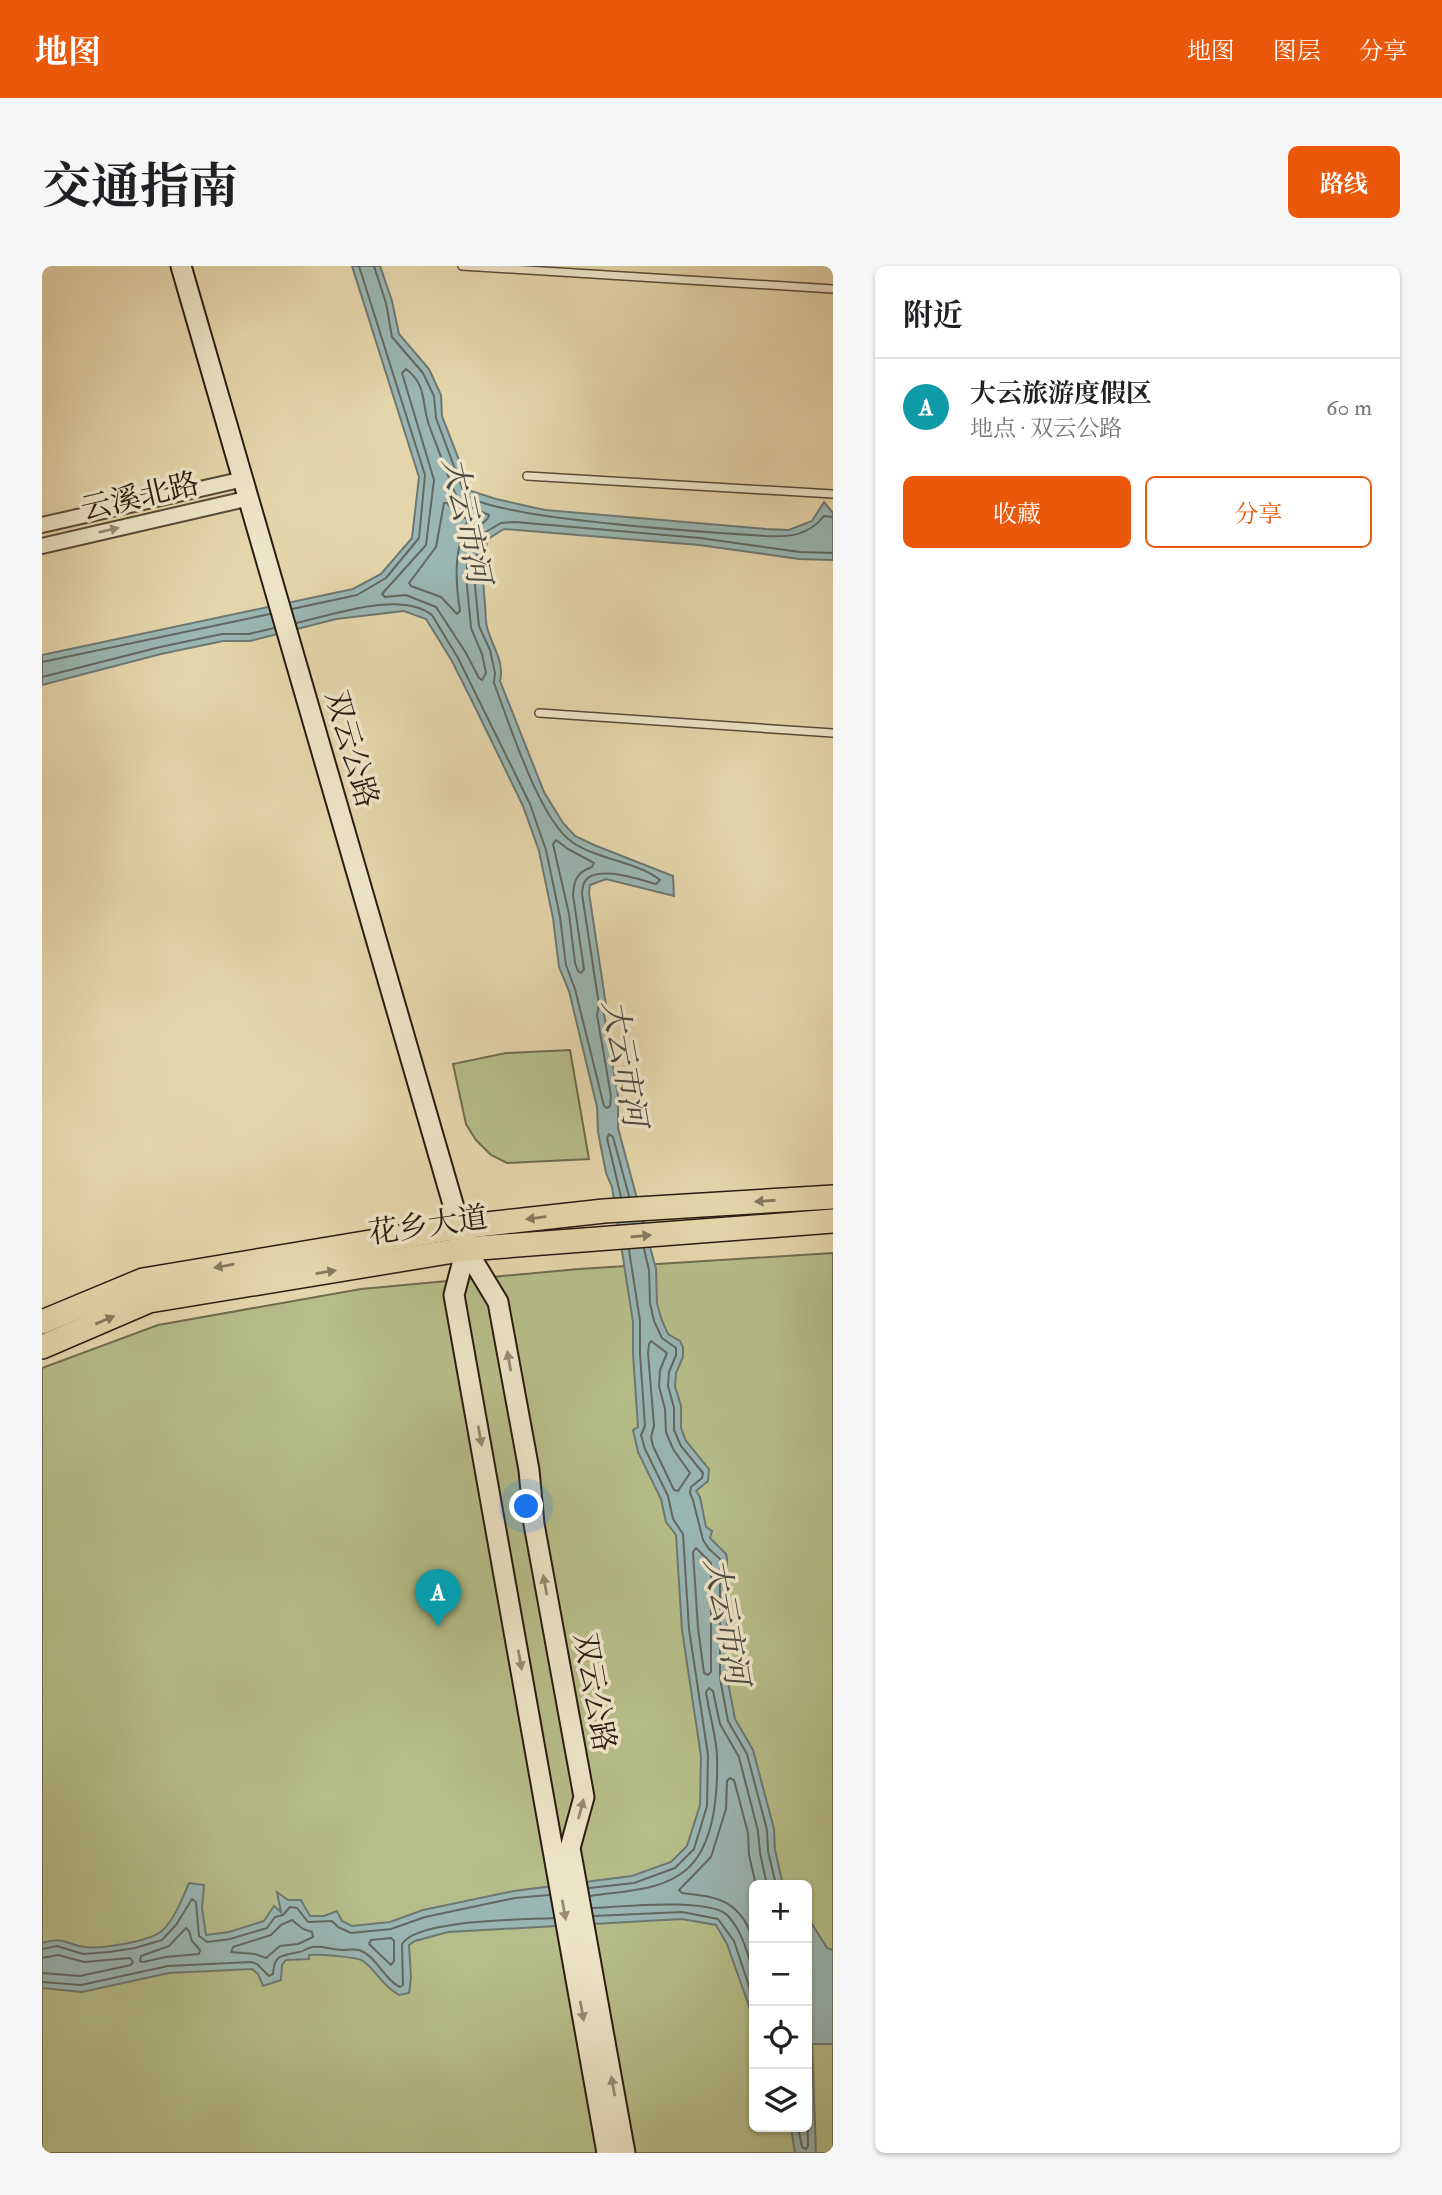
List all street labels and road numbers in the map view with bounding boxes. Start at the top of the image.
street label: 云溪北路 [77,465,203,528]
street label: 双云公路 [317,686,386,812]
street label: 花乡大道 [366,1199,490,1252]
street label: 双云公路 [566,1630,623,1754]

